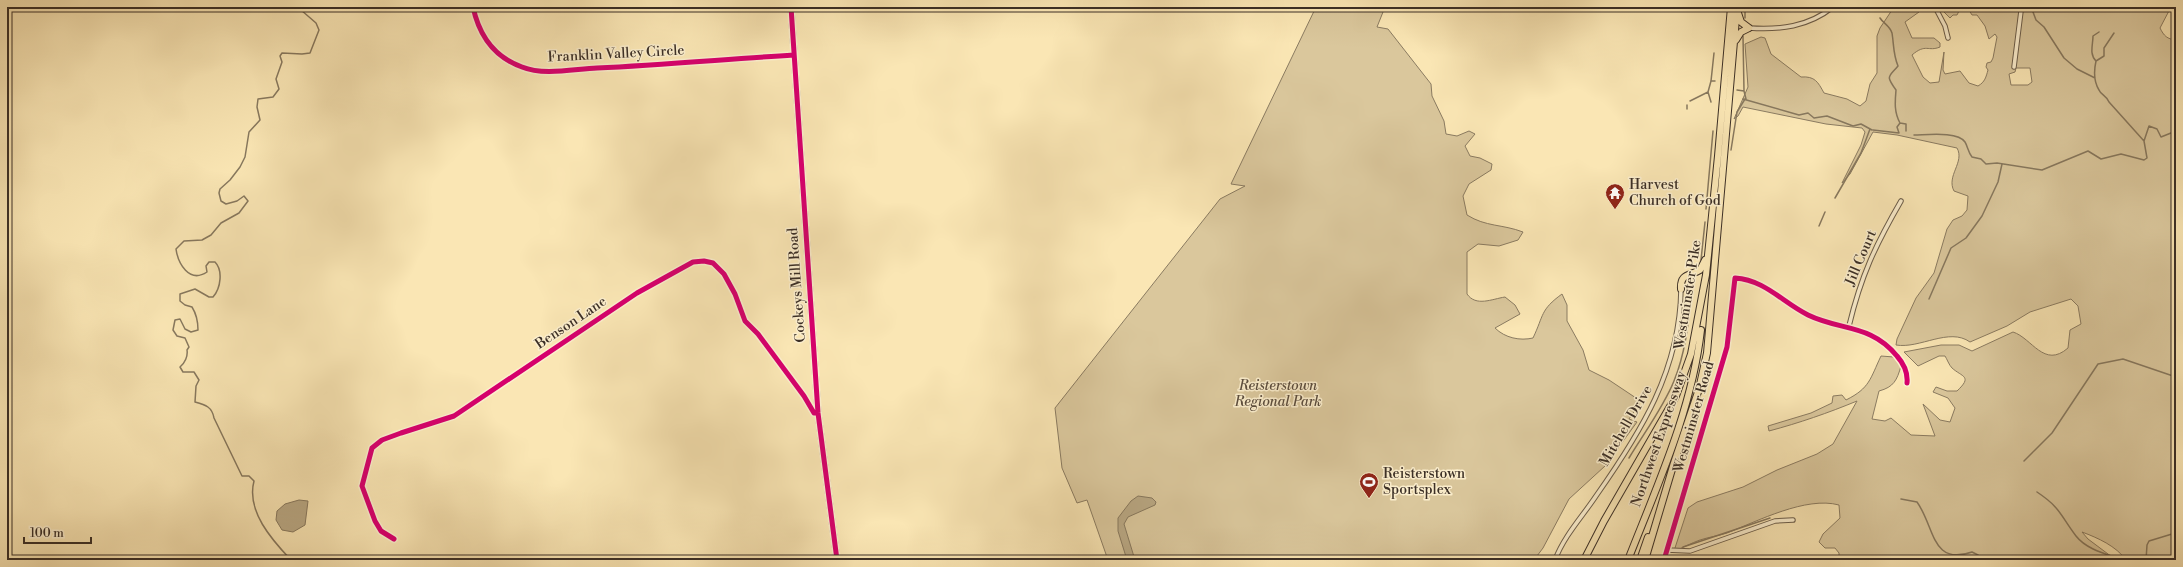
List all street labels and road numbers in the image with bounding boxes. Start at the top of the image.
street label: Franklin Valley Circle [547,41,685,67]
street label: Cockeys Mill Road [784,227,810,343]
street label: Jill Court [1841,227,1881,290]
street label: Westminster Pike [1670,239,1706,352]
street label: Benson Lane [531,293,610,354]
street label: Westminster Road [1669,359,1718,476]
street label: Northwest Expressway [1627,368,1691,509]
street label: Mitchell Drive [1596,382,1656,470]

